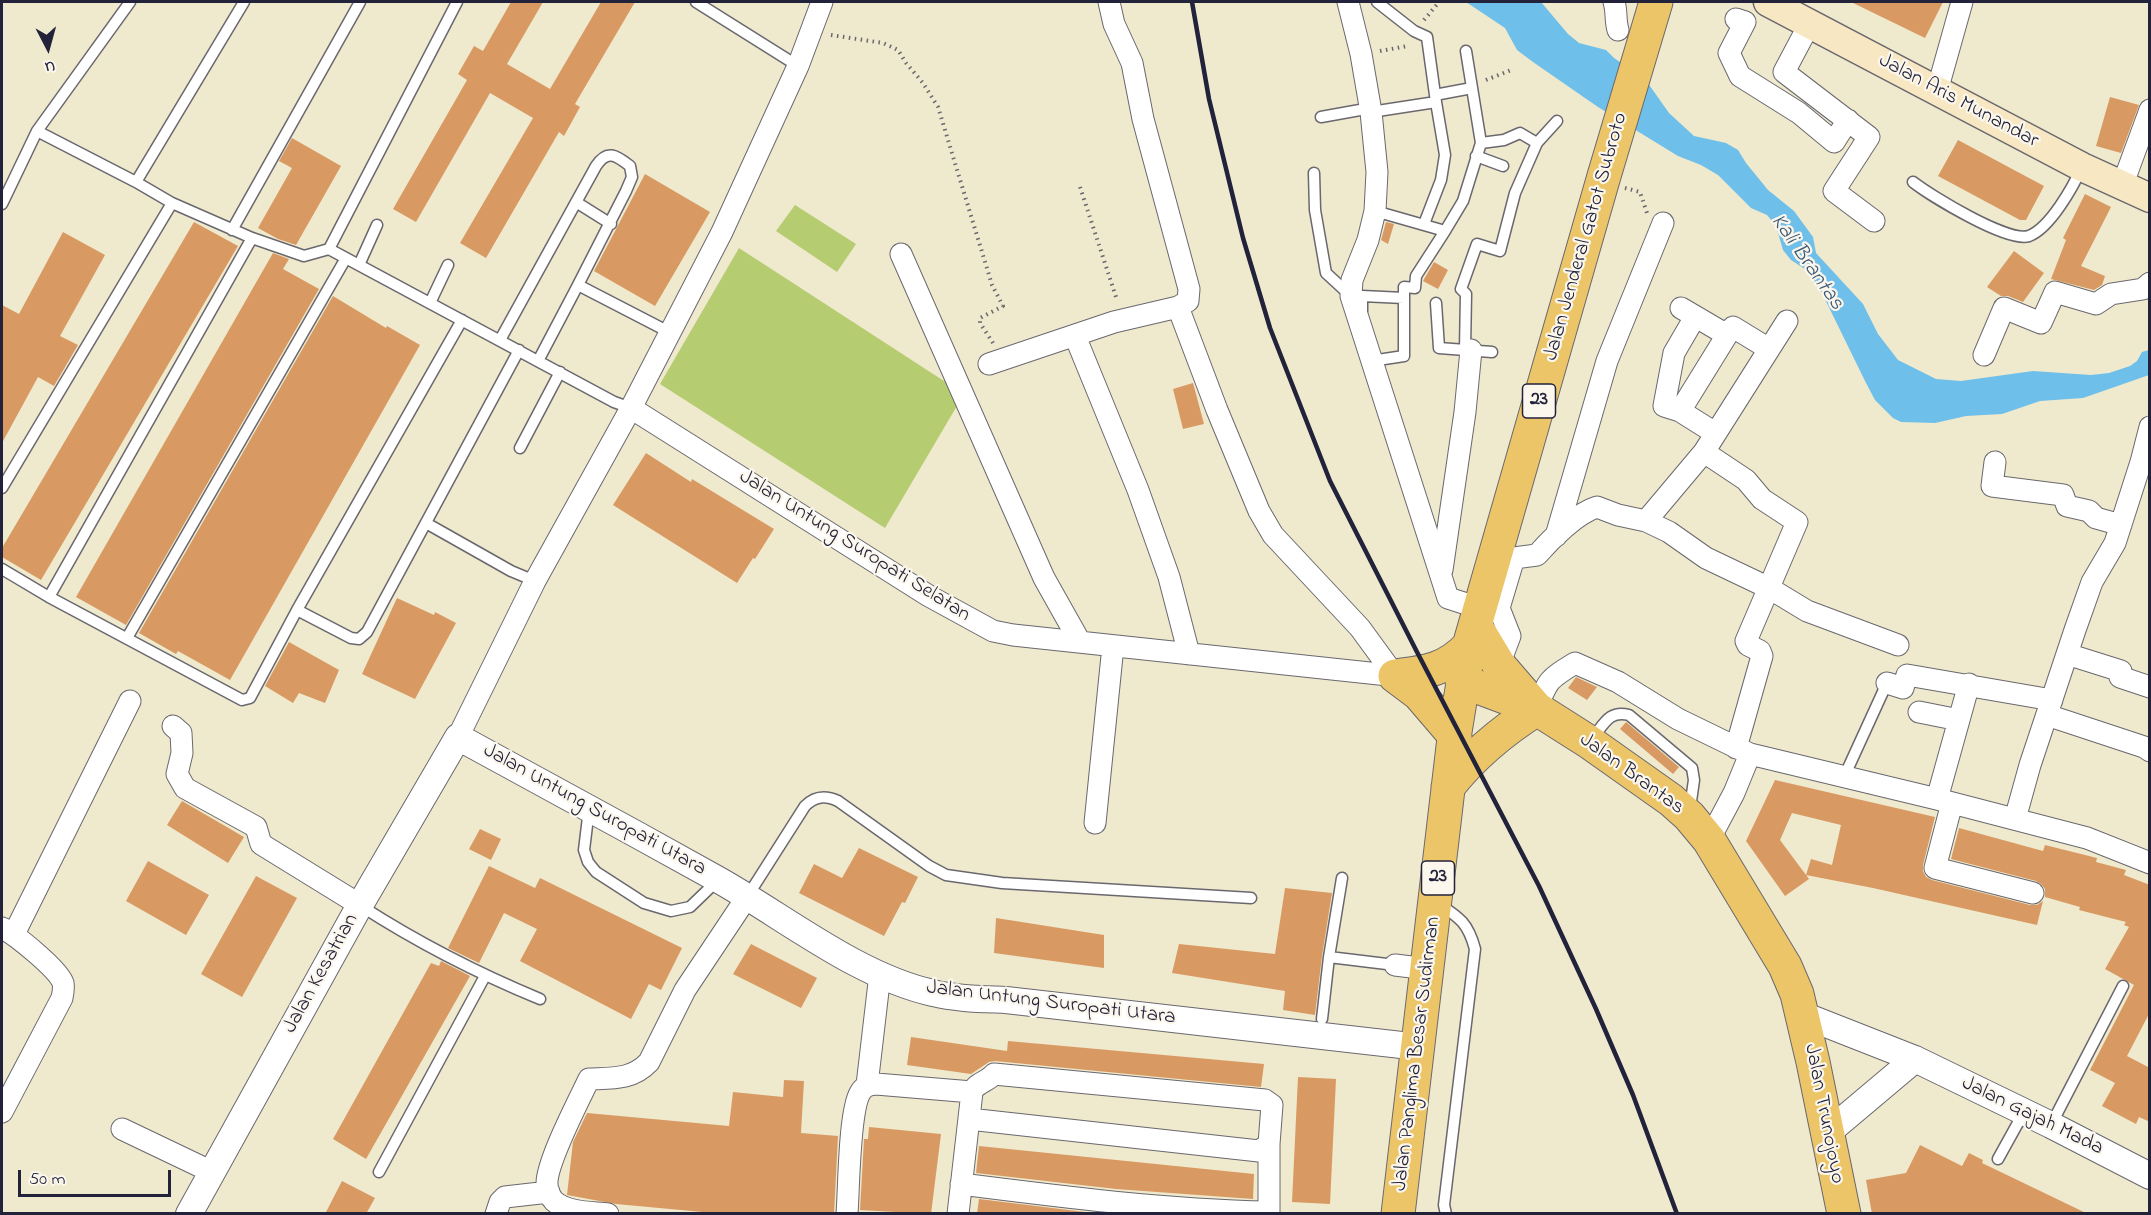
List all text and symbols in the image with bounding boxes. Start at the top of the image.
north arrow [18,18,78,78]
street label: Jalan Aris Munandar [1874,49,2042,155]
text: U [44,53,56,78]
street label: Jalan Jenderal Gatot Subroto [1540,110,1634,364]
water label: Kali Brantas [1763,210,1849,316]
road number: 23 [1522,384,1556,418]
street label: Jalan Untung Suropati Selatan [734,465,974,629]
street label: Jalan Brantas [1574,729,1688,821]
street label: Jalan Untung Suropati Utara [478,739,710,883]
road number: 23 [1422,861,1454,895]
street label: Jalan Kesatrian [279,910,365,1038]
street label: Jalan Panglima Besar Sudirman [1389,915,1447,1193]
street label: Jalan Untung Suropati Utara [925,976,1177,1032]
street label: Jalan Trunojoyo [1797,1042,1849,1186]
street label: Jalan Gajah Mada [1957,1072,2107,1162]
scale bar [21,1158,174,1196]
text: 50 m [29,1167,66,1193]

